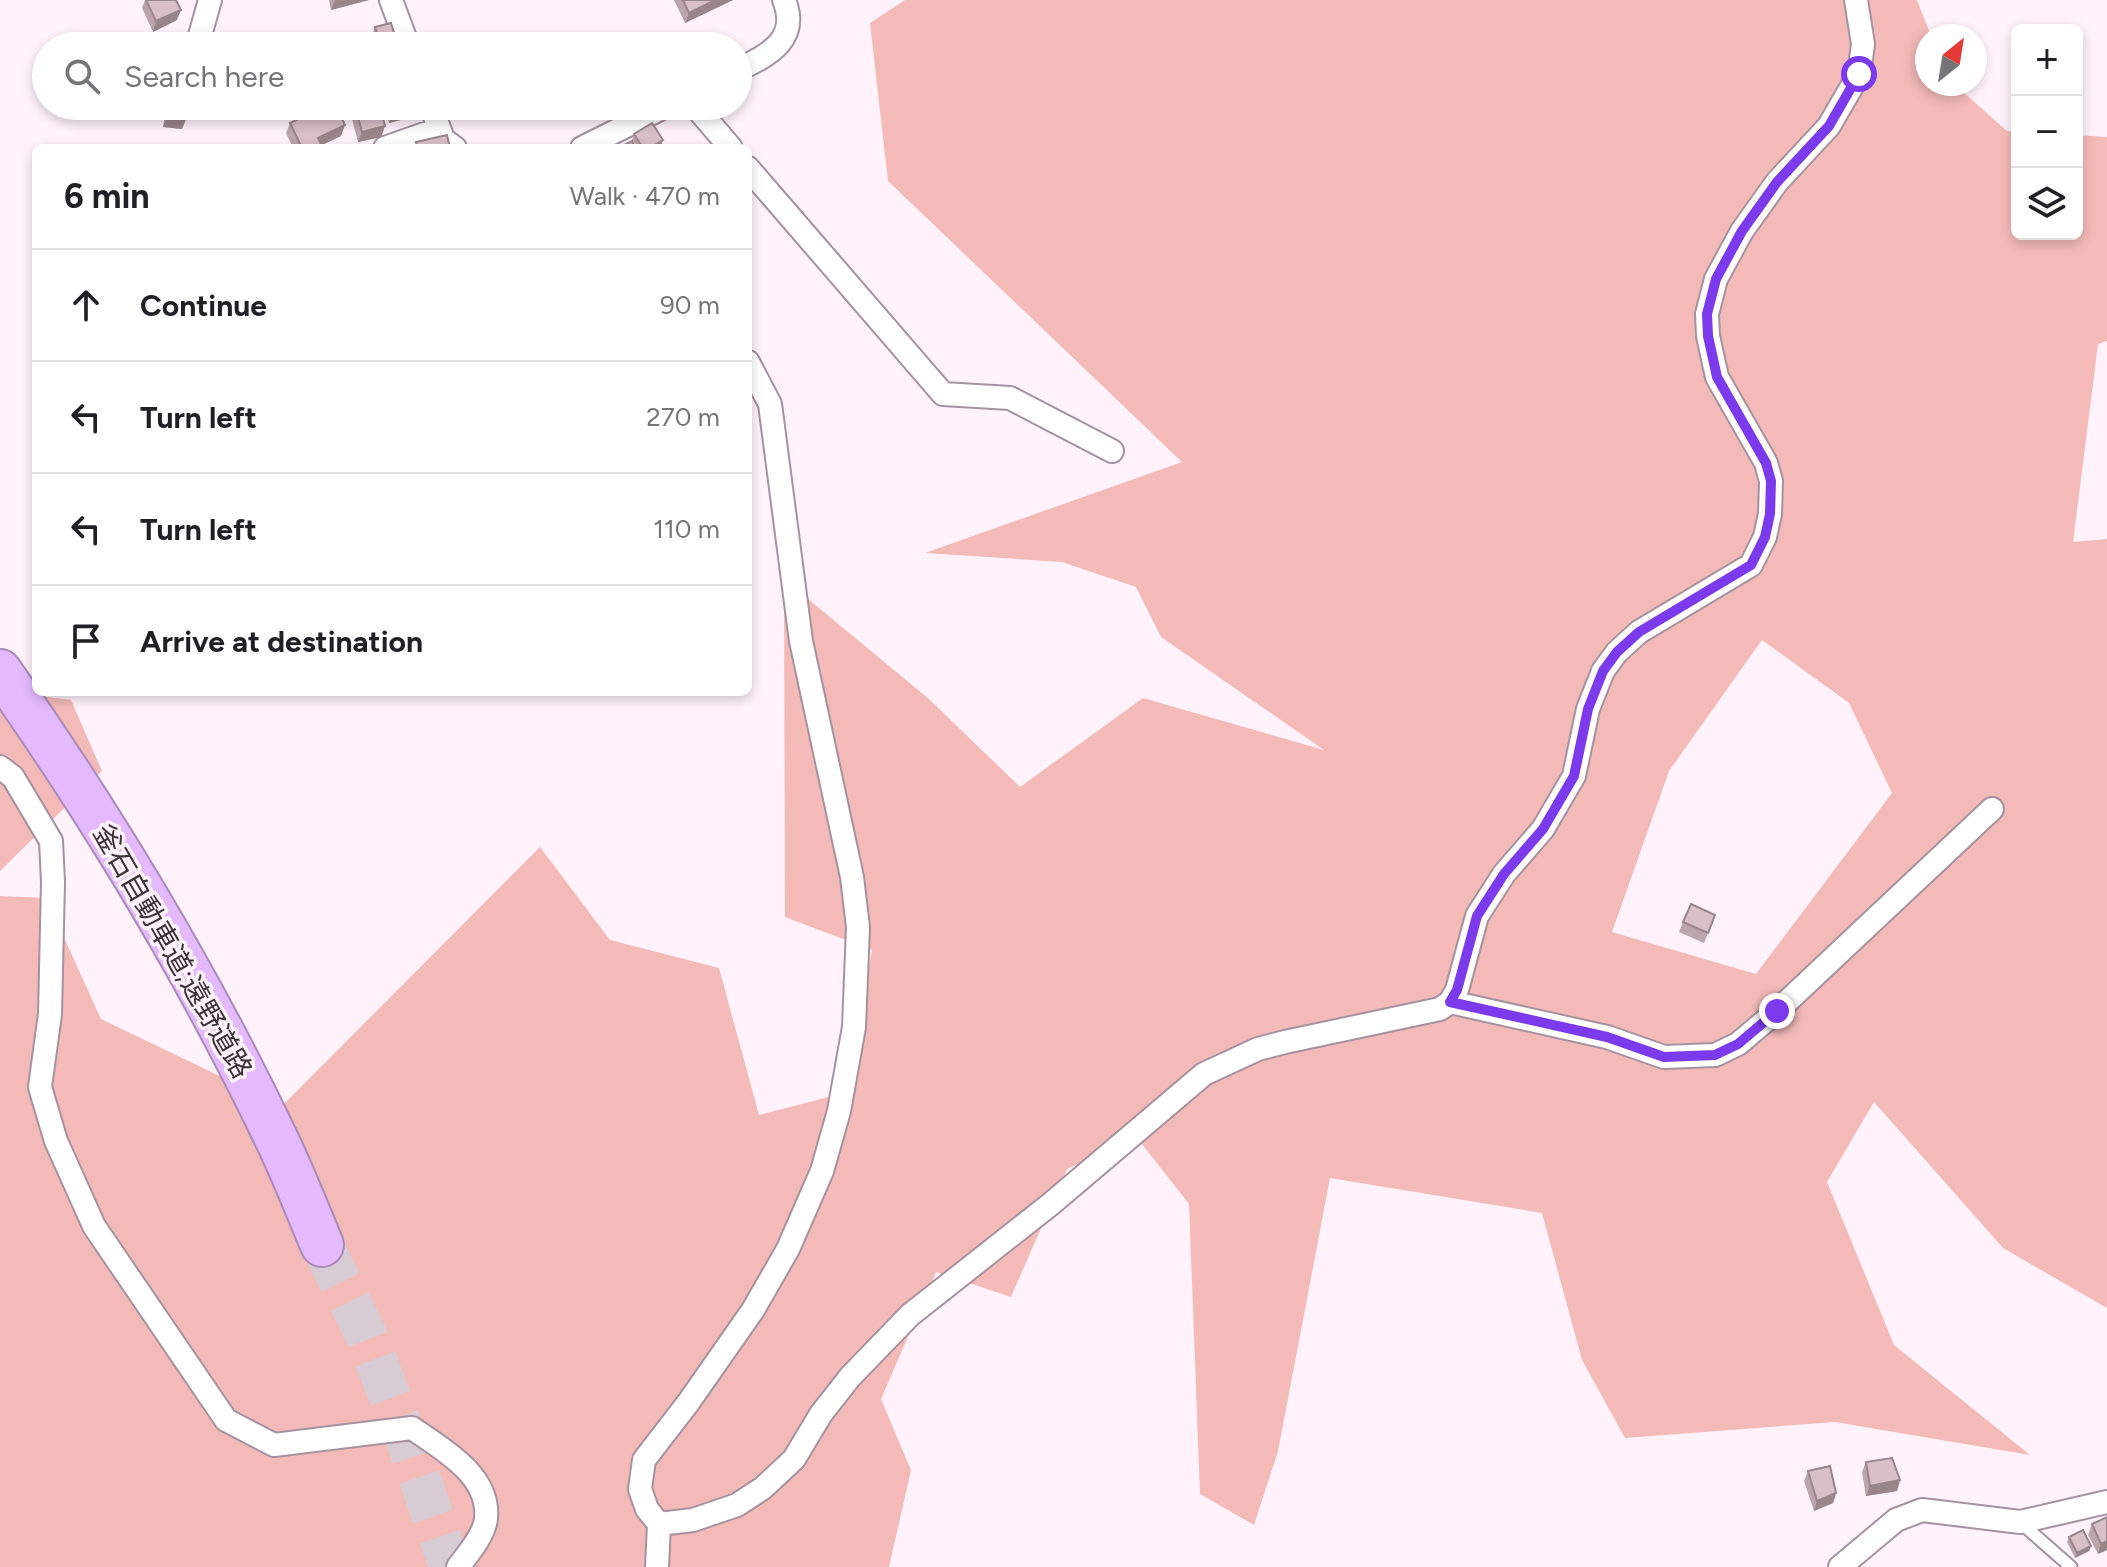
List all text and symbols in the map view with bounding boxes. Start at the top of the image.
north arrow [1915,24,1987,96]
map controls [2011,24,2083,240]
button: + [2011,24,2083,96]
search box [32,32,752,120]
icon: search [60,54,104,98]
route start [1841,56,1877,92]
text: Search here [124,58,284,95]
button: − [2011,96,2083,168]
button: layers [2011,168,2083,240]
text: 6 min [64,176,150,217]
text: Walk · 470 m [570,180,720,212]
icon: ahead [64,283,108,327]
text: Continue [140,287,267,324]
text: 90 m [660,289,720,321]
icon: left [64,395,108,439]
text: Turn left [140,399,257,436]
text: 270 m [646,401,720,433]
icon: left [64,507,108,551]
text: Turn left [140,511,257,548]
text: 110 m [653,513,720,545]
icon: arrive [64,619,108,663]
text: Arrive at destination [140,623,423,660]
street label: 釜石自動車道;遠野道路 [86,818,260,1084]
route end [1759,993,1795,1029]

